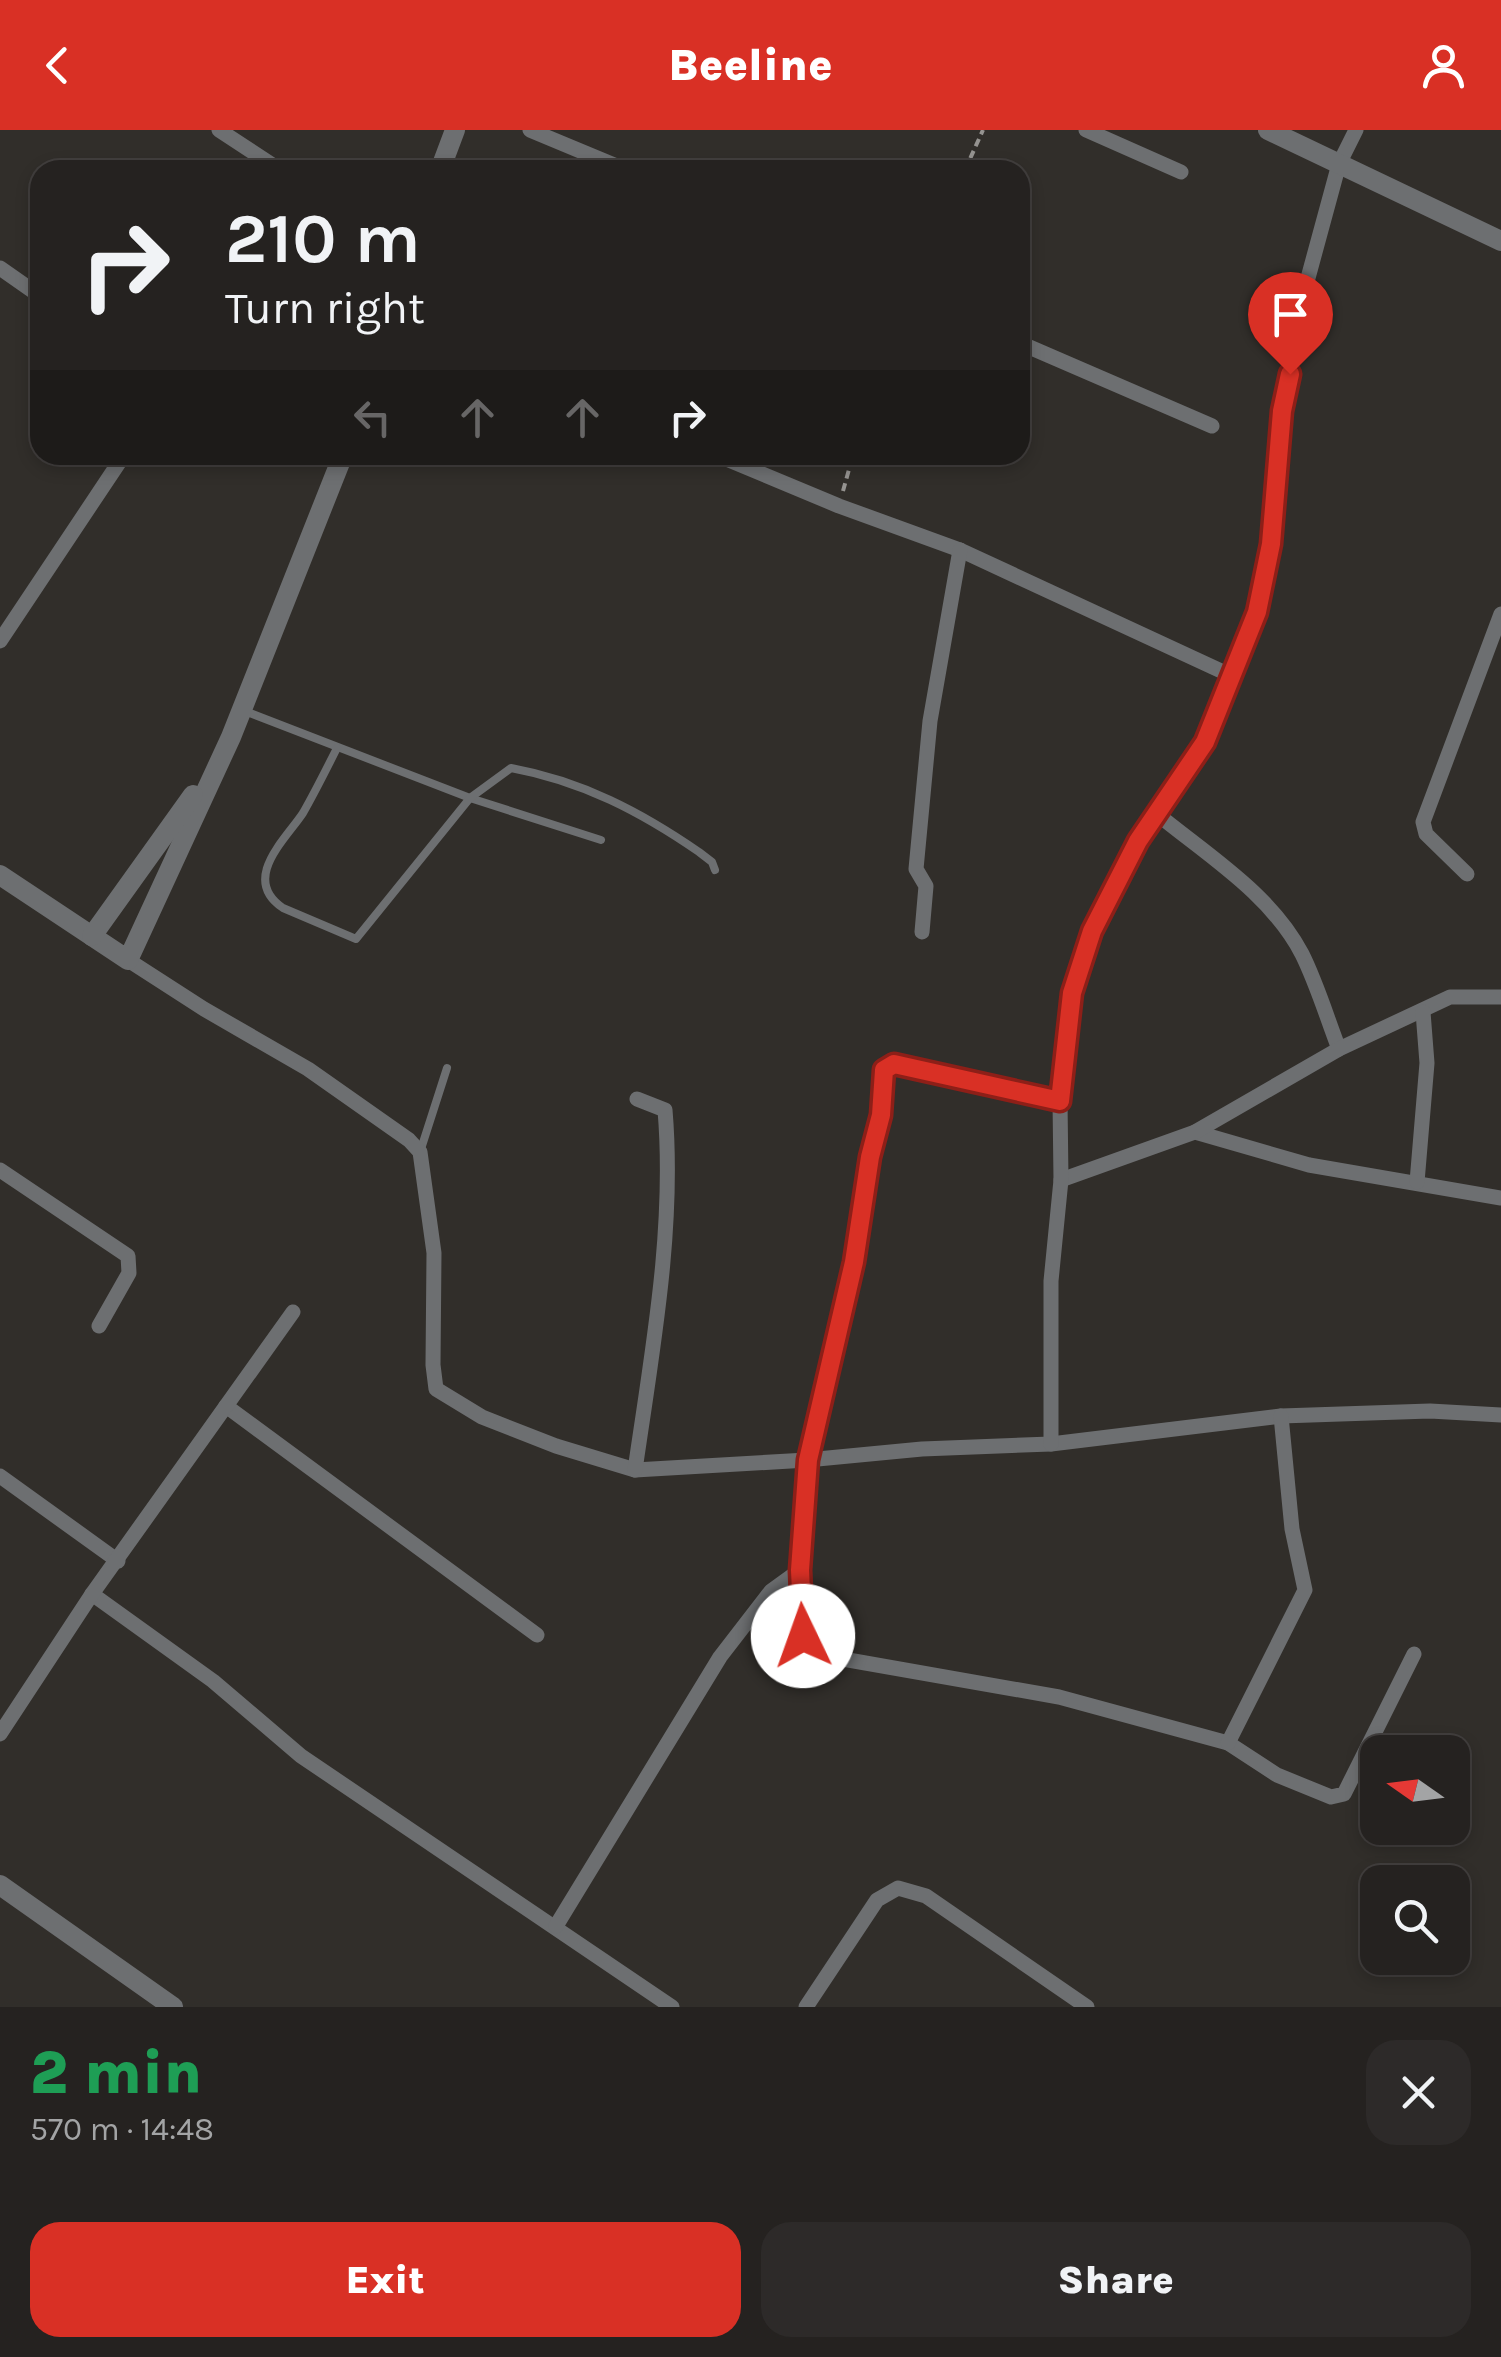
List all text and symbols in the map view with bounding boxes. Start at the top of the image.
icon: back [30,38,85,93]
icon: person [1416,38,1471,93]
text: Beeline [668,39,833,91]
text: 210 m [225,198,421,280]
icon: right [60,200,190,330]
pin [1248,272,1333,375]
text: Turn right [225,282,425,334]
icon: arrive [1263,287,1318,342]
icon: left [345,390,400,445]
icon: ahead [450,390,505,445]
icon: ahead [555,390,610,445]
icon: right [660,390,715,445]
position arrow [751,1584,855,1688]
north arrow [1360,1735,1470,1845]
map controls [1360,1735,1470,1975]
button: search [1360,1865,1470,1975]
text: 2 min [30,2038,202,2108]
button: close [1366,2040,1471,2145]
text: 570 m · 14:48 [30,2111,214,2148]
button: Exit [30,2222,741,2337]
button: Share [761,2222,1471,2337]

